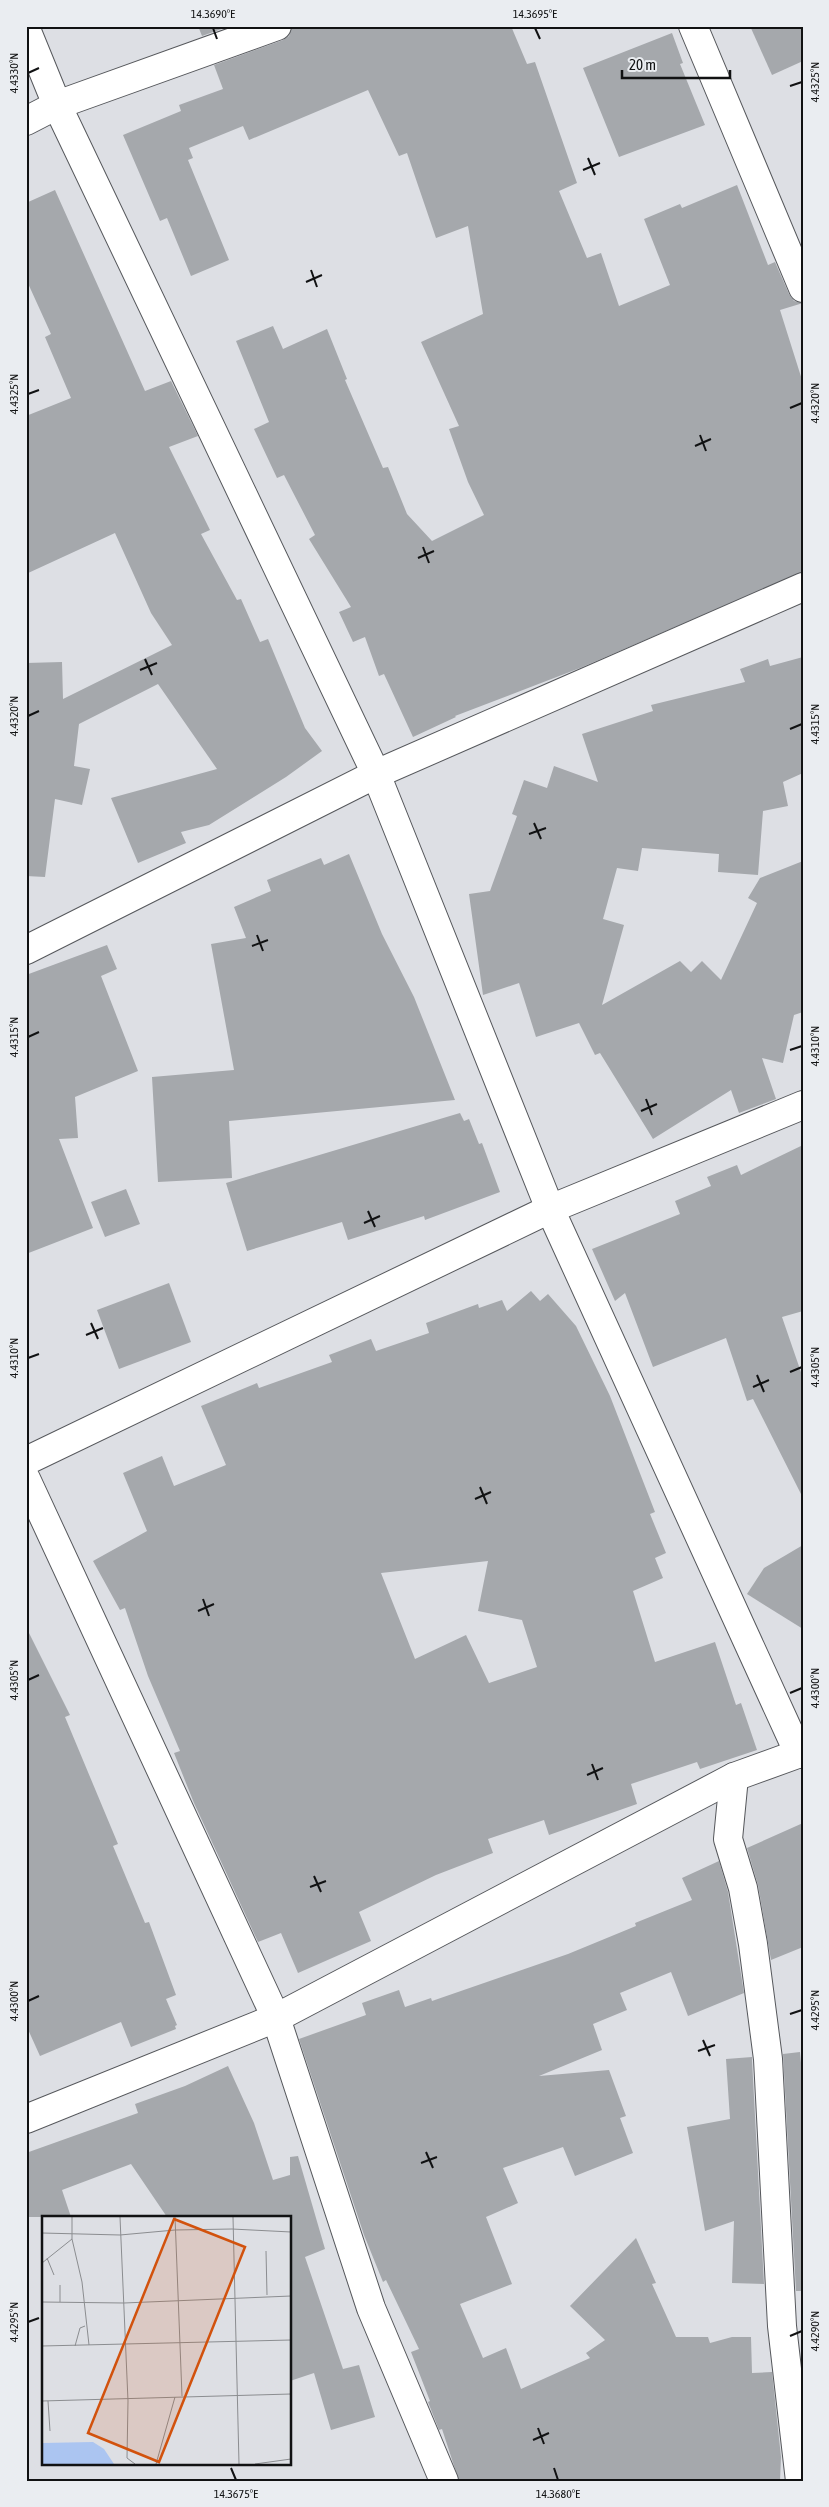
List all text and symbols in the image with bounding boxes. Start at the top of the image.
text: 14.3690°E [191,7,235,21]
text: 14.3695°E [513,7,557,21]
scale bar [622,48,729,80]
text: 4.4330°N [7,53,21,93]
text: 20 m [629,56,656,73]
text: 4.4325°N [808,62,822,102]
text: 4.4325°N [7,374,21,414]
text: 4.4320°N [808,383,822,423]
text: 4.4320°N [7,696,21,736]
text: 4.4315°N [808,704,822,744]
text: 4.4315°N [7,1017,21,1057]
text: 4.4310°N [808,1026,822,1066]
text: 4.4310°N [7,1338,21,1378]
text: 4.4305°N [808,1347,822,1387]
text: 4.4305°N [7,1660,21,1700]
text: 4.4300°N [808,1668,822,1708]
text: 4.4300°N [7,1981,21,2021]
text: 4.4295°N [808,1990,822,2030]
inset map [42,2216,291,2464]
text: 4.4295°N [7,2302,21,2342]
text: 4.4290°N [808,2311,822,2351]
text: 14.3675°E [214,2487,258,2501]
text: 14.3680°E [536,2487,580,2501]

